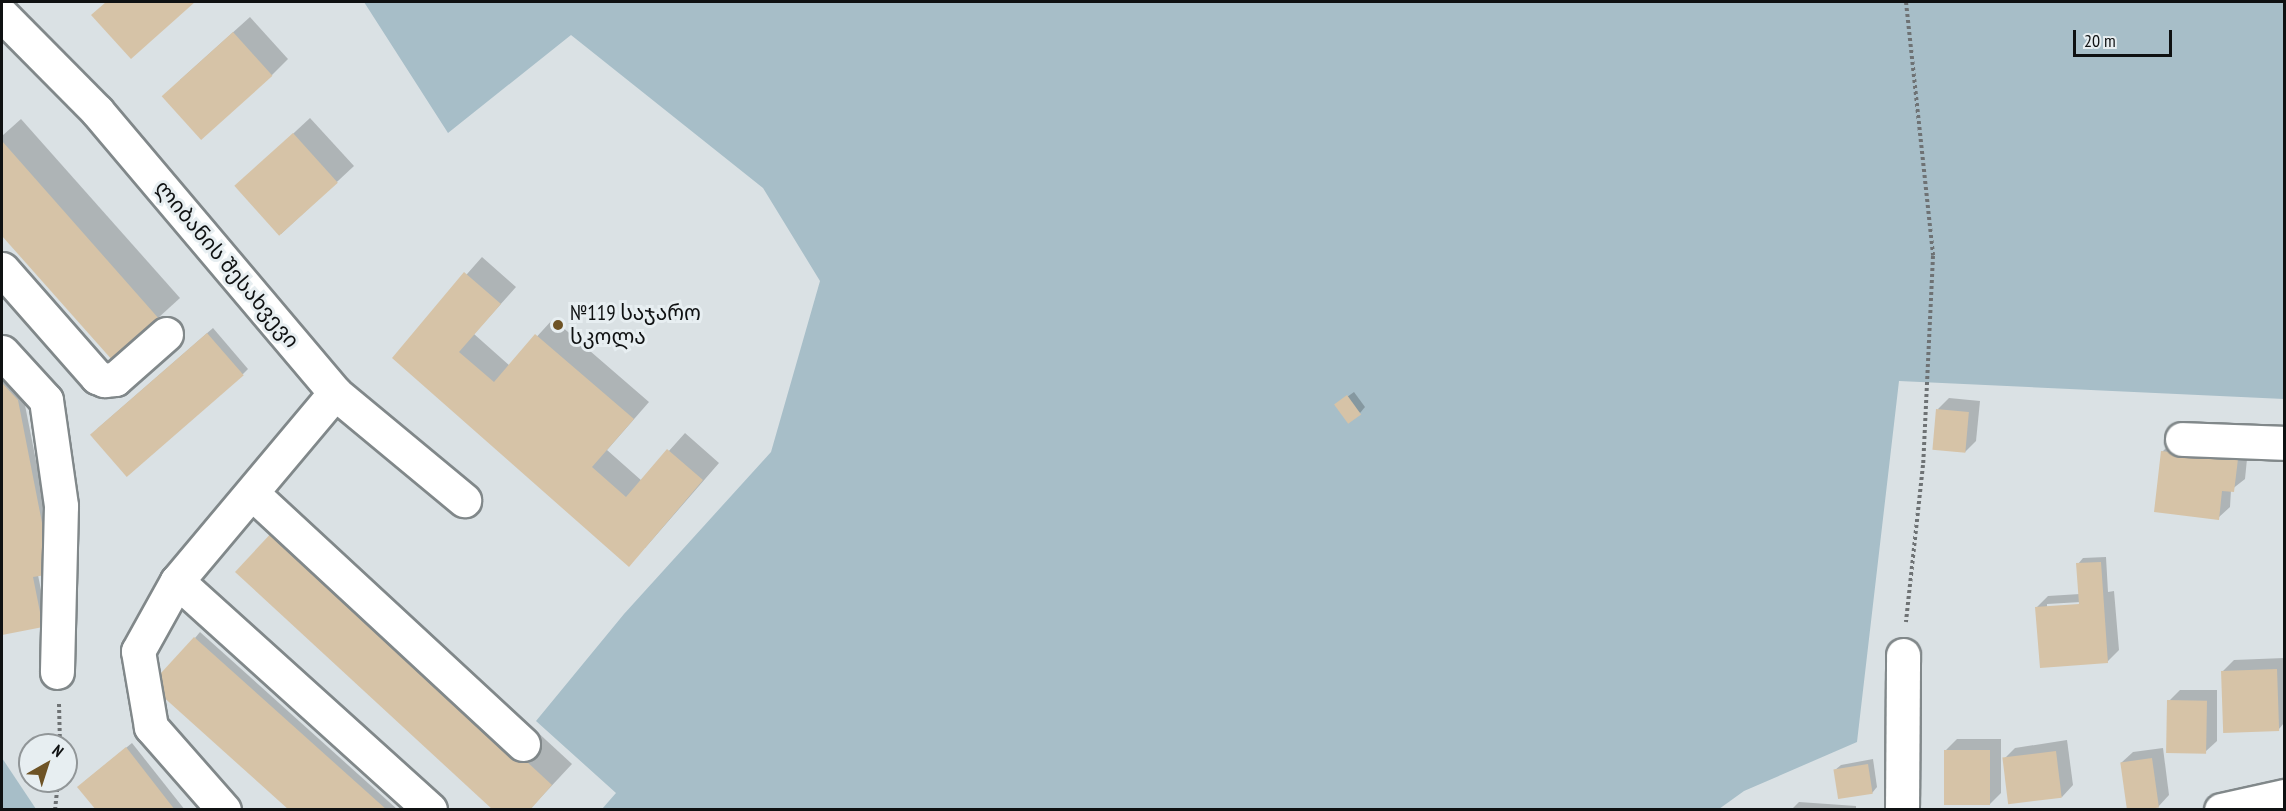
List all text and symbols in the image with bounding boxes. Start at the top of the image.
scale bar [2076,18,2175,56]
text: 20 m [2084,29,2116,52]
street label: ლიბანის შესახვევი [150,175,304,353]
place label: №119 საჯარო სკოლა [570,300,701,350]
marker: №119 საჯარო სკოლა [551,318,565,332]
north arrow [18,733,78,793]
text: N [48,740,68,761]

